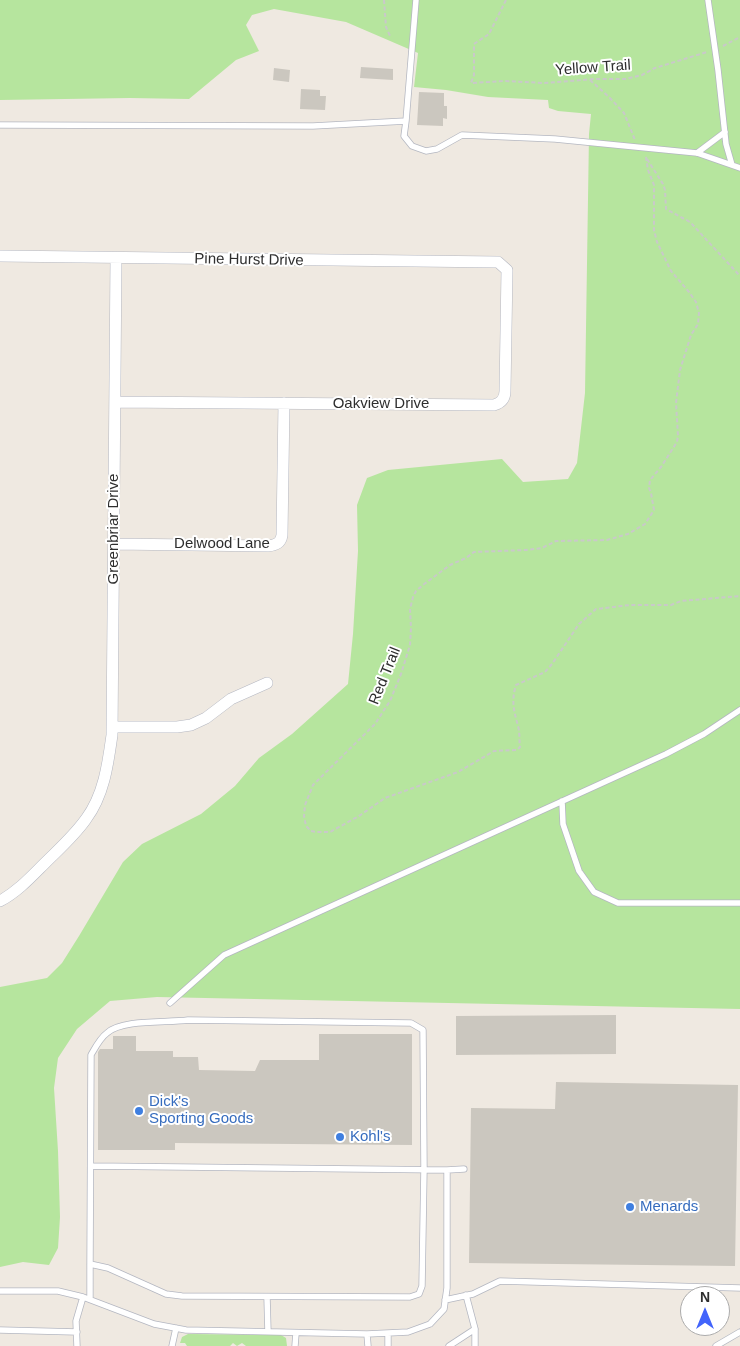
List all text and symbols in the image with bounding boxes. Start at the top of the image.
street label: Yellow Trail [555,56,631,80]
street label: Pine Hurst Drive [194,250,304,270]
street label: Oakview Drive [333,395,429,413]
street label: Greenbriar Drive [105,474,123,584]
street label: Delwood Lane [174,535,270,553]
street label: Red Trail [365,645,405,707]
place label: Dick's Sporting Goods [149,1093,253,1128]
marker: Dick's Sporting Goods [133,1105,145,1117]
place label: Kohl's [350,1128,390,1146]
marker: Kohl's [334,1131,346,1143]
place label: Menards [640,1198,698,1216]
marker: Menards [624,1201,636,1213]
north arrow [680,1286,730,1336]
text: N [700,1289,710,1305]

